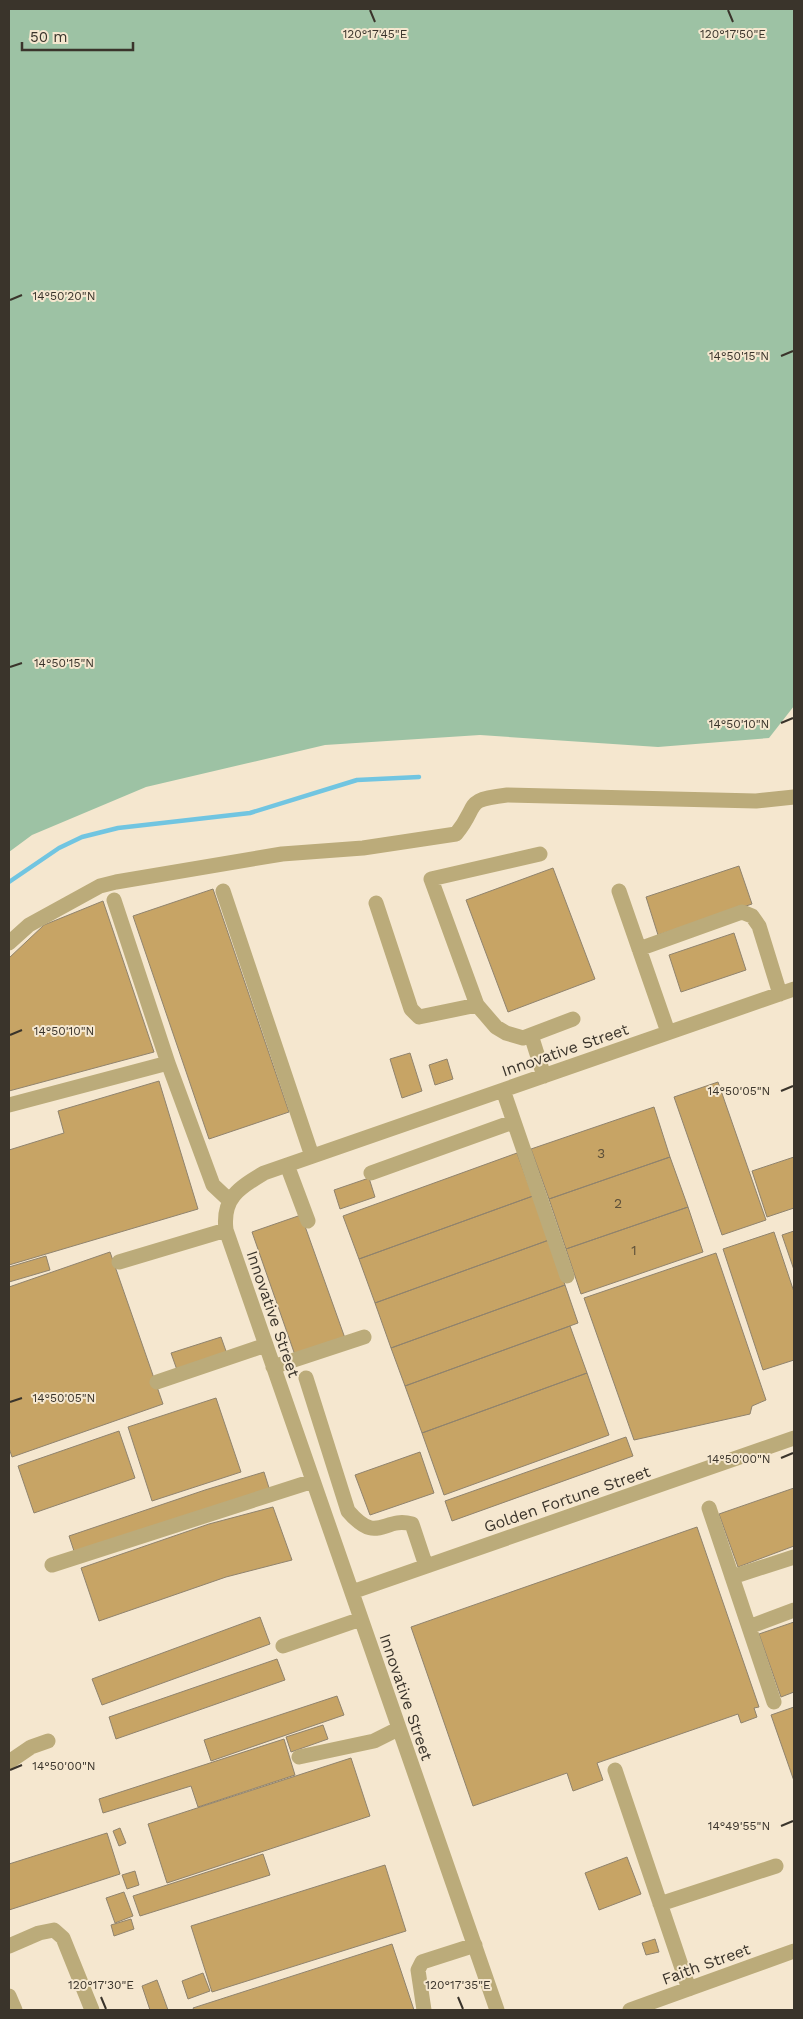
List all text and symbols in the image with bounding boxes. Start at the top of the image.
scale bar [22,20,134,52]
text: 120°17'45"E [343,27,408,41]
text: 120°17'50"E [700,27,766,41]
text: 50 m [30,28,67,46]
text: 14°50'20"N [33,289,95,303]
text: 14°50'15"N [709,349,769,363]
text: 14°50'15"N [34,656,94,670]
text: 14°50'10"N [709,717,769,731]
street label: Innovative Street [499,1019,631,1081]
text: 14°50'10"N [34,1024,94,1038]
text: 14°50'05"N [708,1084,770,1098]
house number: 3 [597,1145,605,1161]
house number: 2 [614,1195,622,1211]
house number: 1 [631,1242,637,1258]
street label: Innovative Street [242,1248,304,1380]
text: 14°50'05"N [33,1391,95,1405]
text: 14°50'00"N [707,1452,771,1466]
street label: Golden Fortune Street [481,1462,653,1536]
street label: Innovative Street [375,1631,437,1763]
text: 14°50'00"N [32,1759,96,1773]
text: 14°49'55"N [708,1819,770,1833]
street label: Faith Street [659,1939,753,1989]
text: 120°17'30"E [68,1978,134,1992]
text: 120°17'35"E [425,1978,491,1992]

